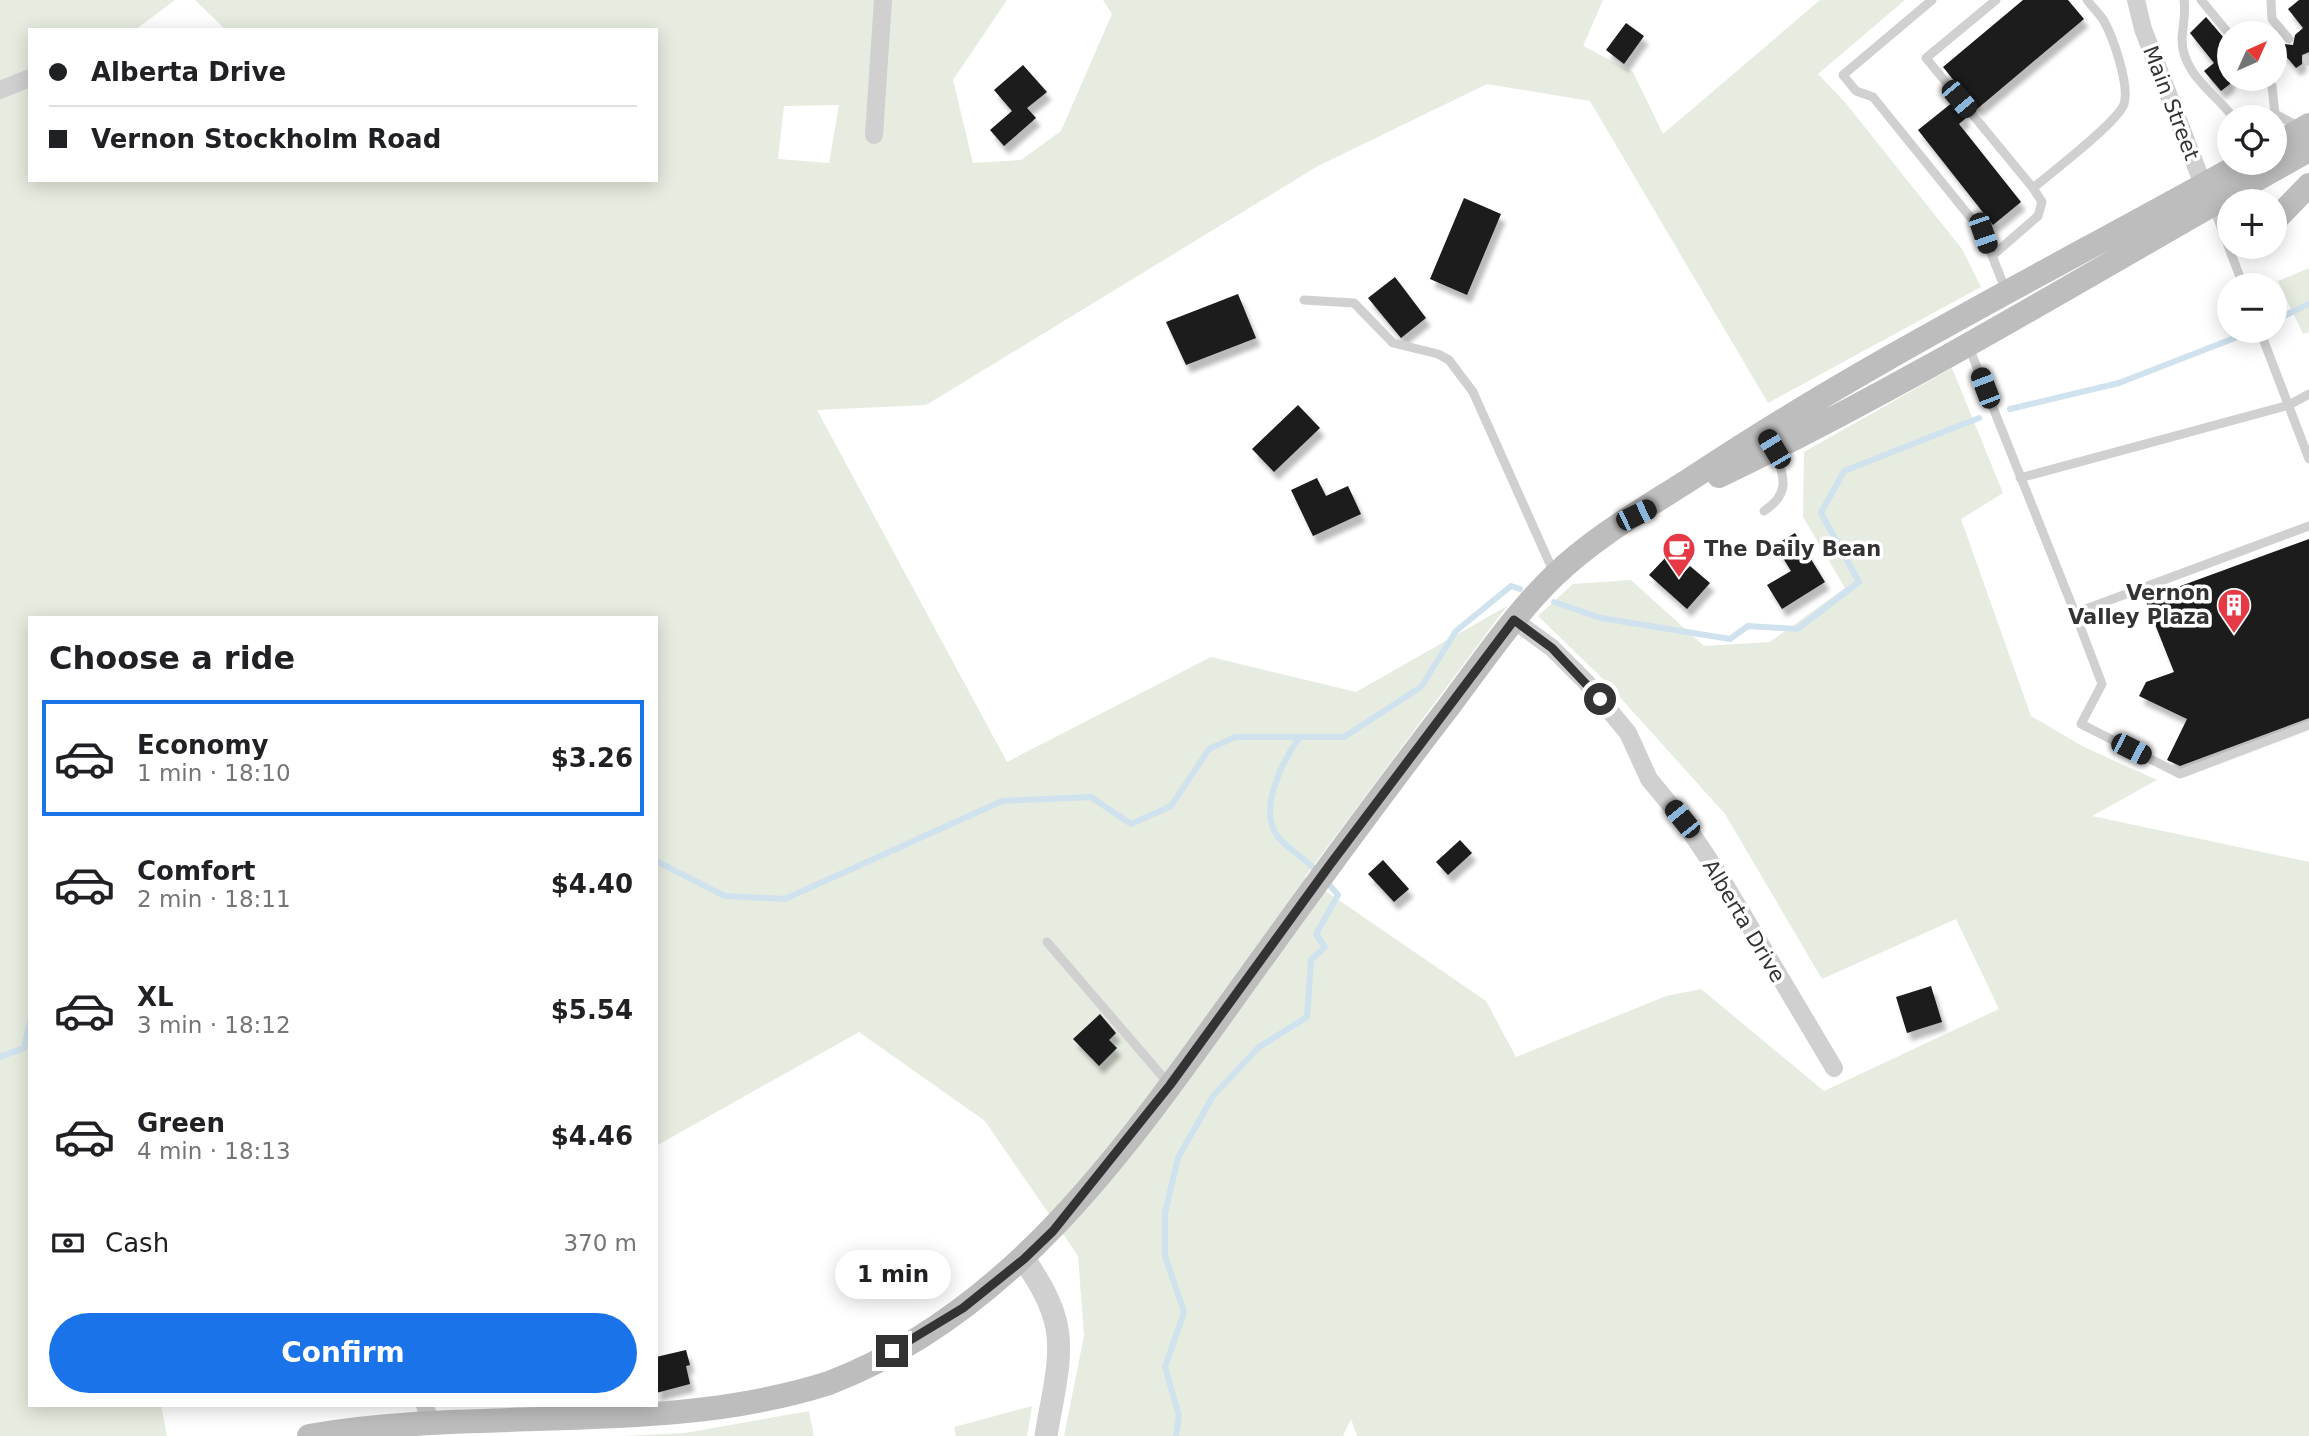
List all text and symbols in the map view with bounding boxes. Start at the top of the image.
north arrow [2217,21,2287,91]
map controls [2217,21,2287,343]
street label: Main Street [2138,42,2204,164]
text: Alberta Drive [91,57,286,87]
car [1938,76,1981,122]
button: locate [2217,105,2287,175]
text: Vernon Stockholm Road [91,124,441,154]
button: + [2217,189,2287,259]
car [1967,210,2000,256]
button: − [2217,273,2287,343]
car [1968,365,2003,411]
car [1755,426,1794,472]
car [1613,496,1660,534]
cafe icon: The Daily Bean [1660,530,1698,579]
place label: The Daily Bean [1704,537,1881,561]
place label: Vernon Valley Plaza [2068,581,2210,629]
building icon: Vernon Valley Plaza [2215,586,2253,635]
text: Choose a ride [49,639,295,677]
route start [1584,683,1616,715]
icon: car [53,727,116,790]
text: Economy [137,730,268,760]
car [2108,730,2155,768]
text: $3.26 [551,743,633,773]
text: 1 min · 18:10 [137,760,291,786]
car [1661,796,1704,842]
icon: car [53,853,116,916]
street label: Alberta Drive [1698,855,1790,987]
text: Comfort [137,856,255,886]
text: $4.40 [551,869,633,899]
text: 2 min · 18:11 [137,886,291,912]
icon: car [53,979,116,1042]
text: XL [137,982,174,1012]
text: $5.54 [551,995,633,1025]
text: 3 min · 18:12 [137,1012,291,1038]
icon: car [53,1105,116,1168]
text: Green [137,1108,225,1138]
text: $4.46 [551,1121,633,1151]
text: 4 min · 18:13 [137,1138,291,1164]
icon: cash [49,1224,87,1262]
text: Cash [105,1228,169,1258]
text: 370 m [563,1230,637,1256]
callout: 1 min [834,1250,950,1298]
text: 1 min [857,1261,929,1287]
button: Confirm [49,1313,637,1393]
route end [876,1335,908,1367]

